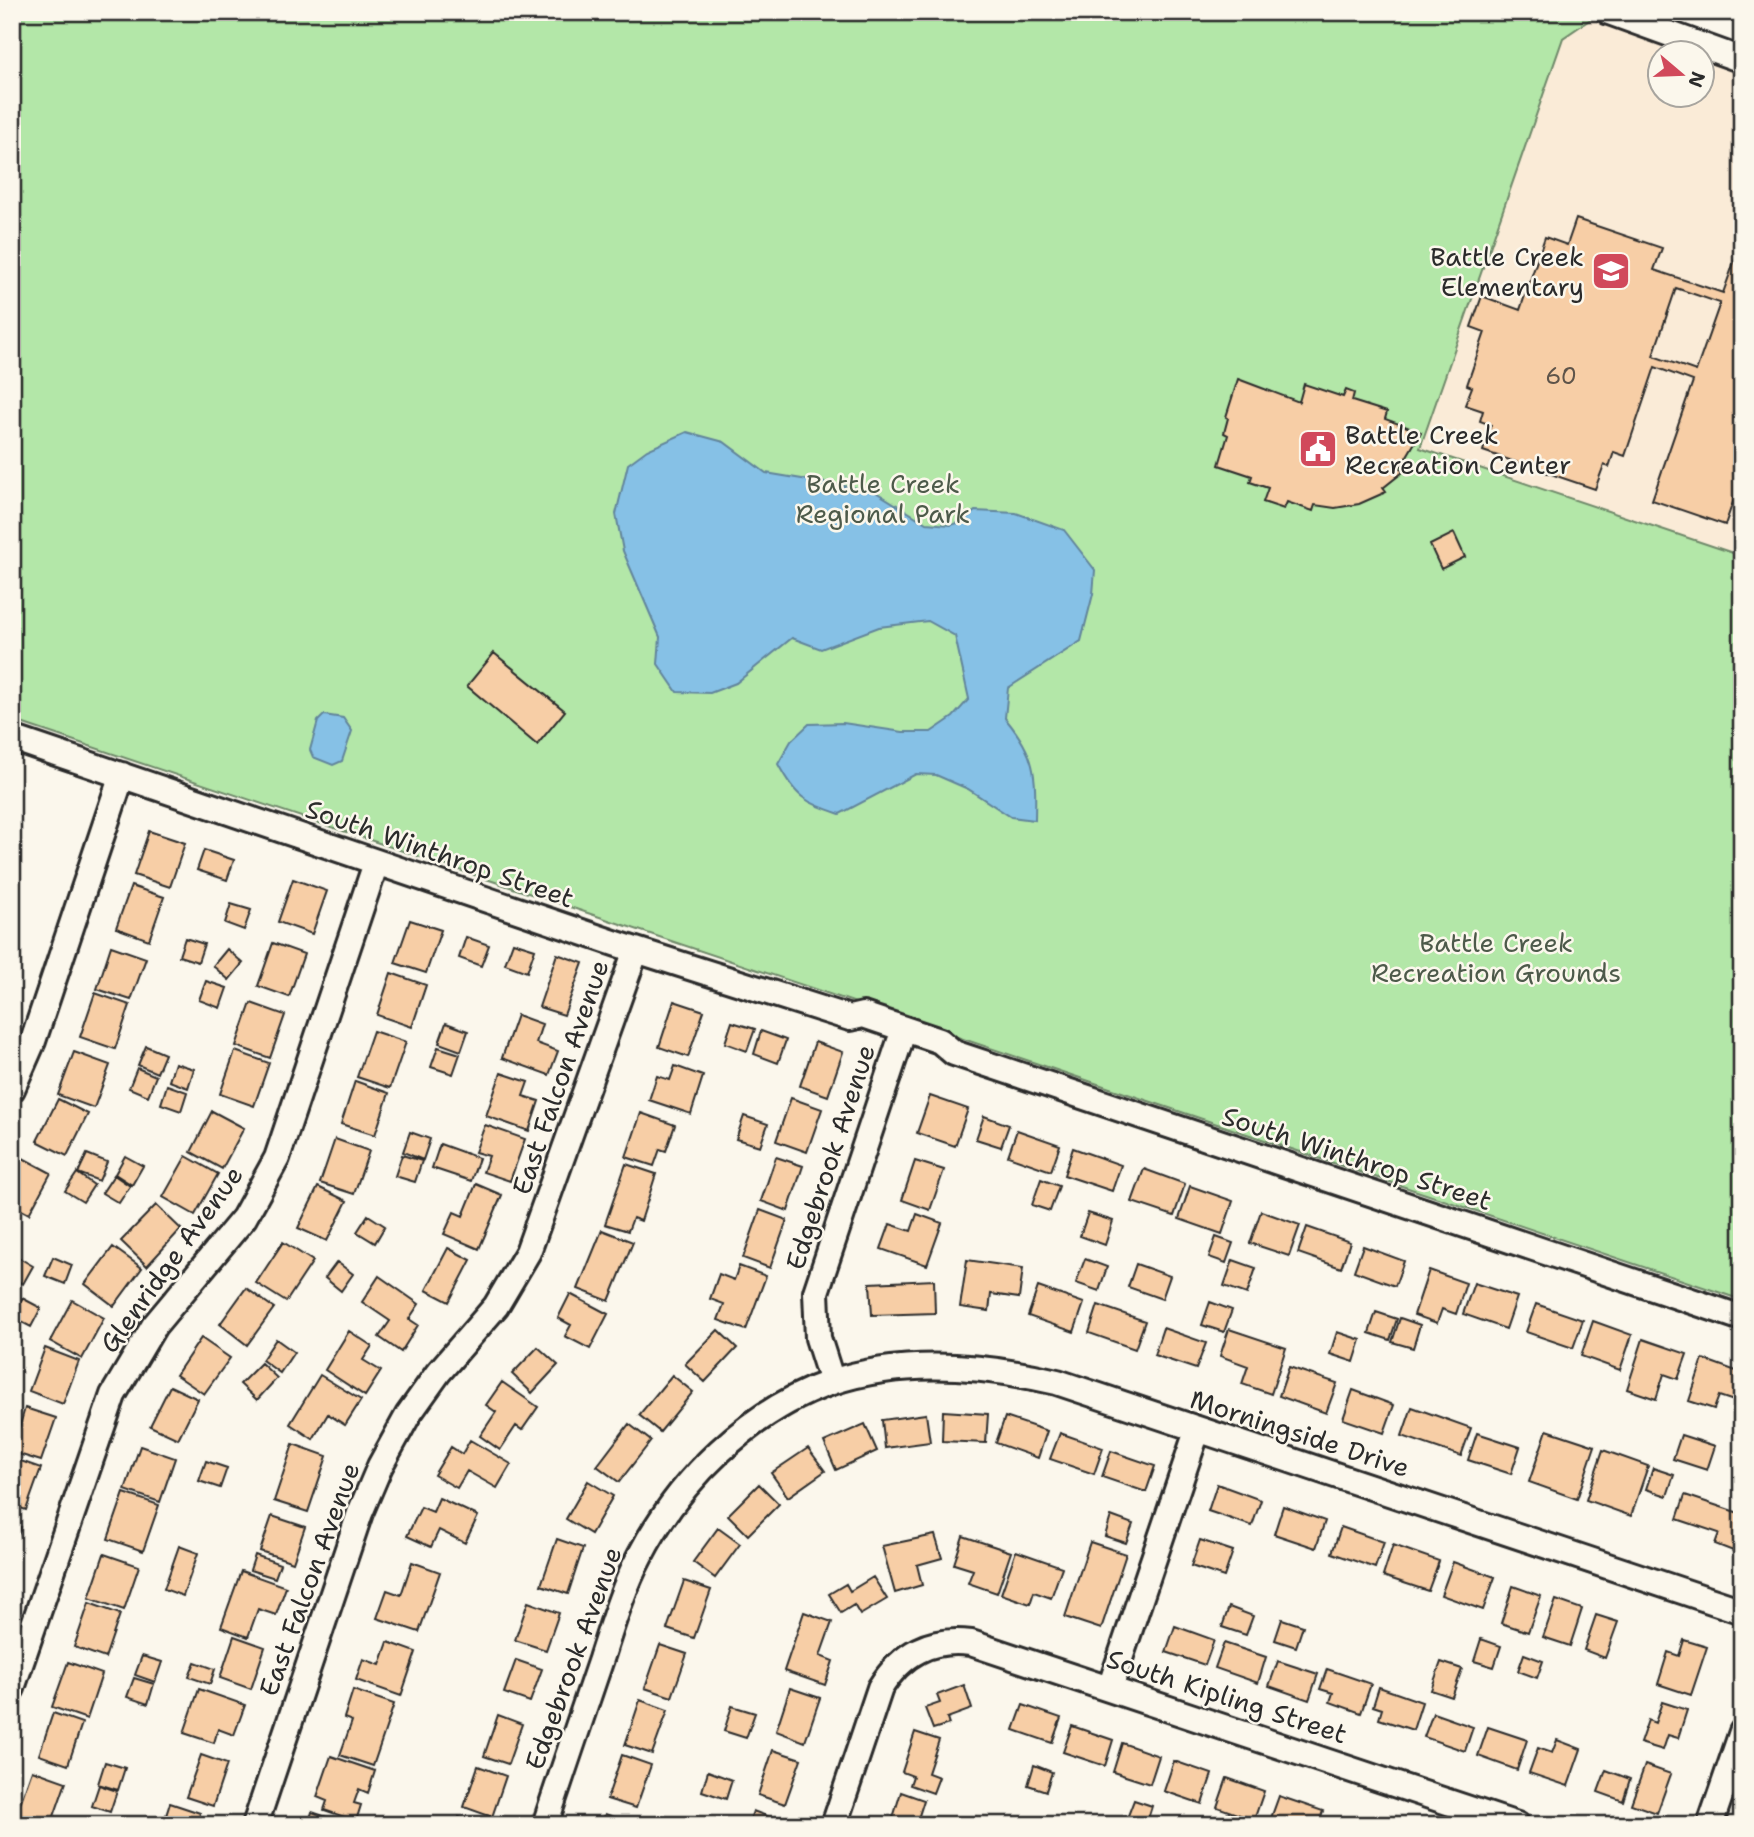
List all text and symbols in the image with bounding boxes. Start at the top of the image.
north arrow [1646,38,1716,108]
text: N [1682,68,1711,91]
place label: Battle Creek Elementary [1430,239,1584,304]
school or university icon: Battle Creek Elementary [1590,250,1632,292]
house number: 60 [1545,361,1577,391]
place label: Battle Creek Recreation Center [1345,417,1571,482]
public building icon: Battle Creek Recreation Center [1297,428,1339,470]
park label: Battle Creek Regional Park [796,466,970,531]
street label: South Winthrop Street [301,791,579,915]
park label: Battle Creek Recreation Grounds [1371,925,1621,990]
street label: East Falcon Avenue [503,955,617,1199]
street label: Edgebrook Avenue [777,1040,883,1274]
street label: South Winthrop Street [1218,1098,1496,1218]
street label: Glenridge Avenue [91,1159,251,1359]
street label: Morningside Drive [1186,1381,1414,1485]
street label: East Falcon Avenue [250,1457,368,1701]
street label: Edgebrook Avenue [516,1542,630,1774]
street label: South Kipling Street [1102,1641,1352,1751]

